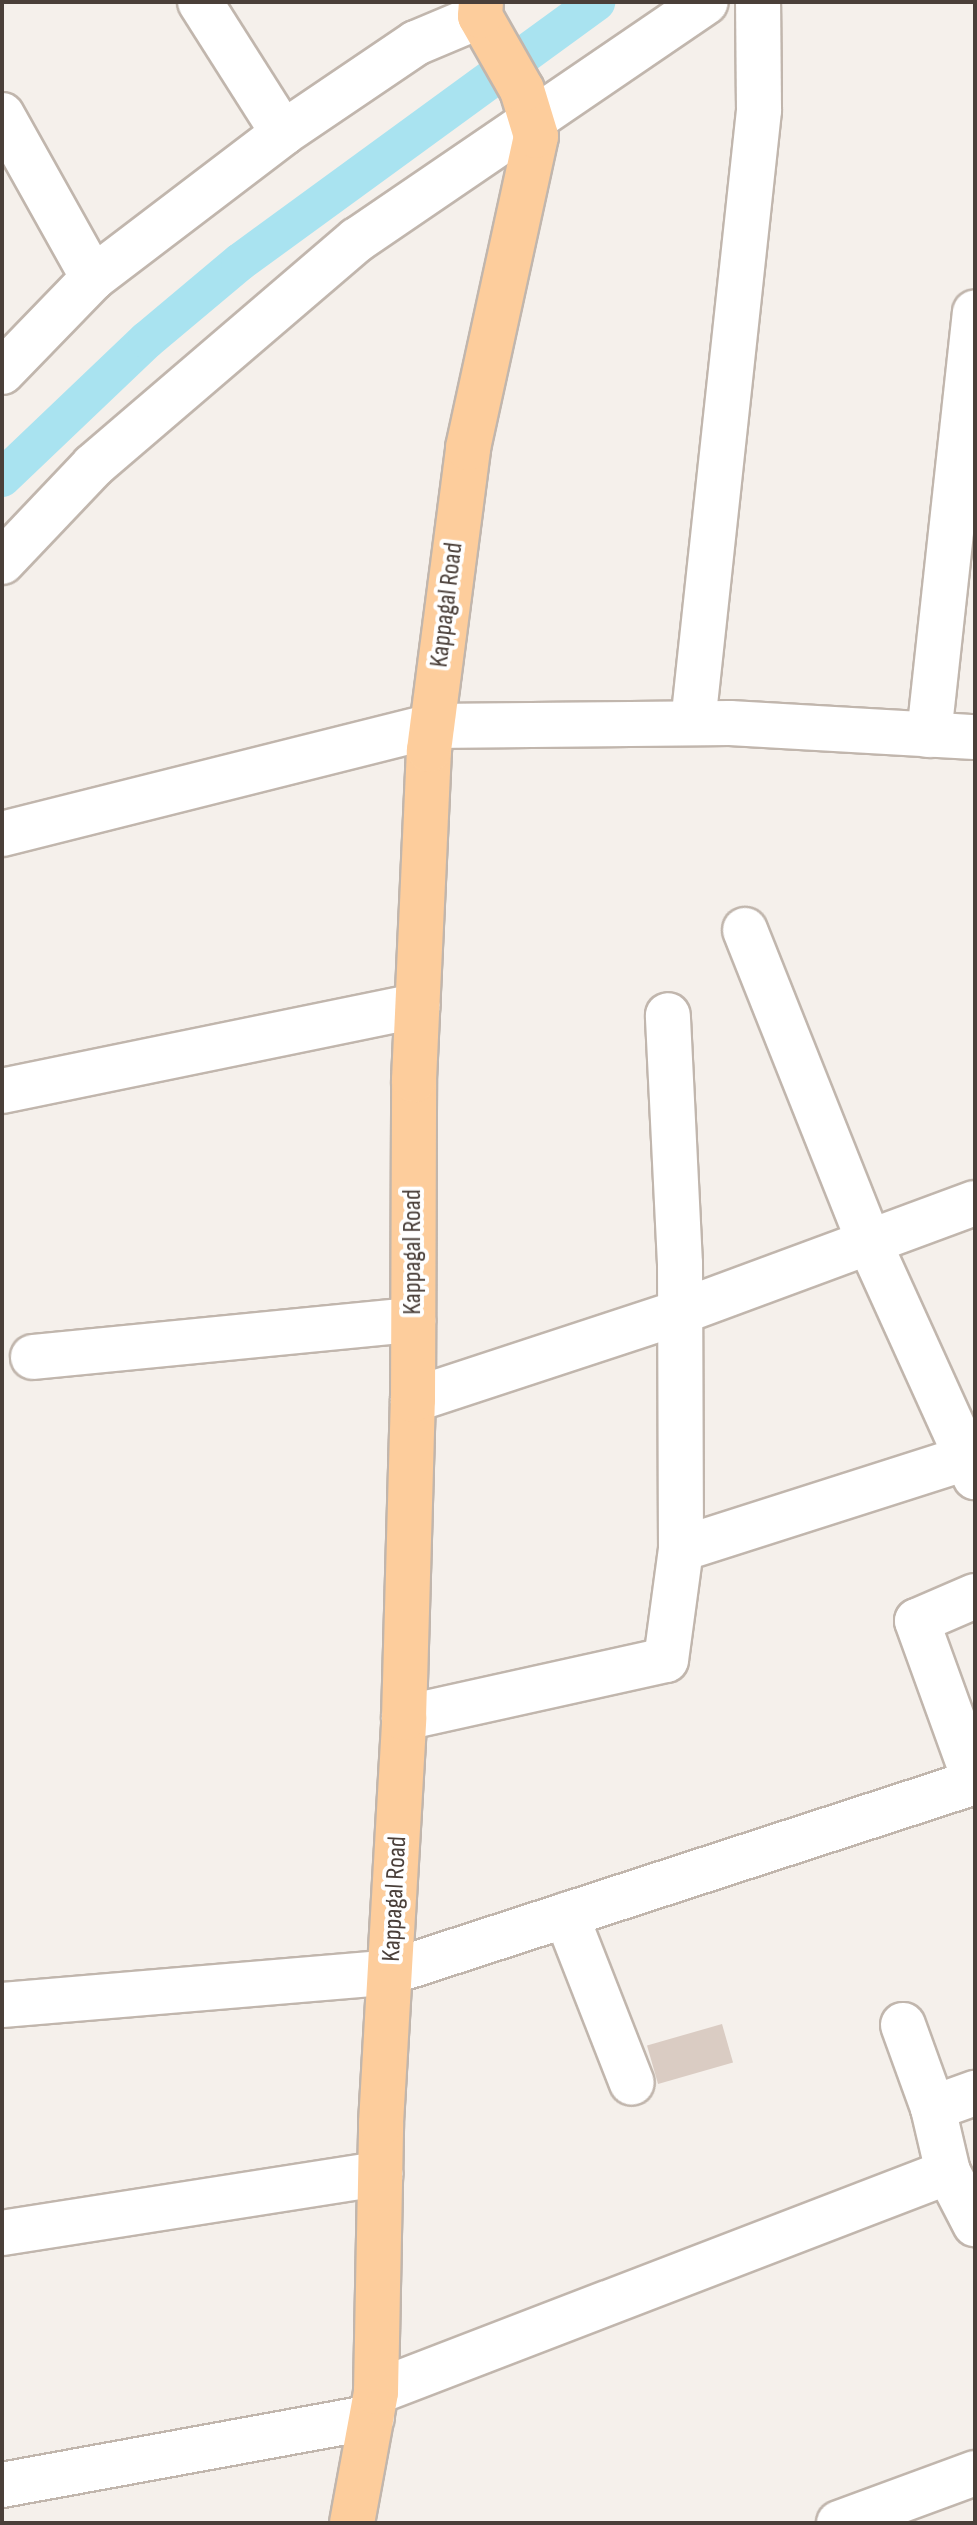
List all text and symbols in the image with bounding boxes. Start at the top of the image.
street label: Kappagal Road [424,541,470,669]
street label: Kappagal Road [397,1189,429,1315]
street label: Kappagal Road [376,1836,414,1962]

